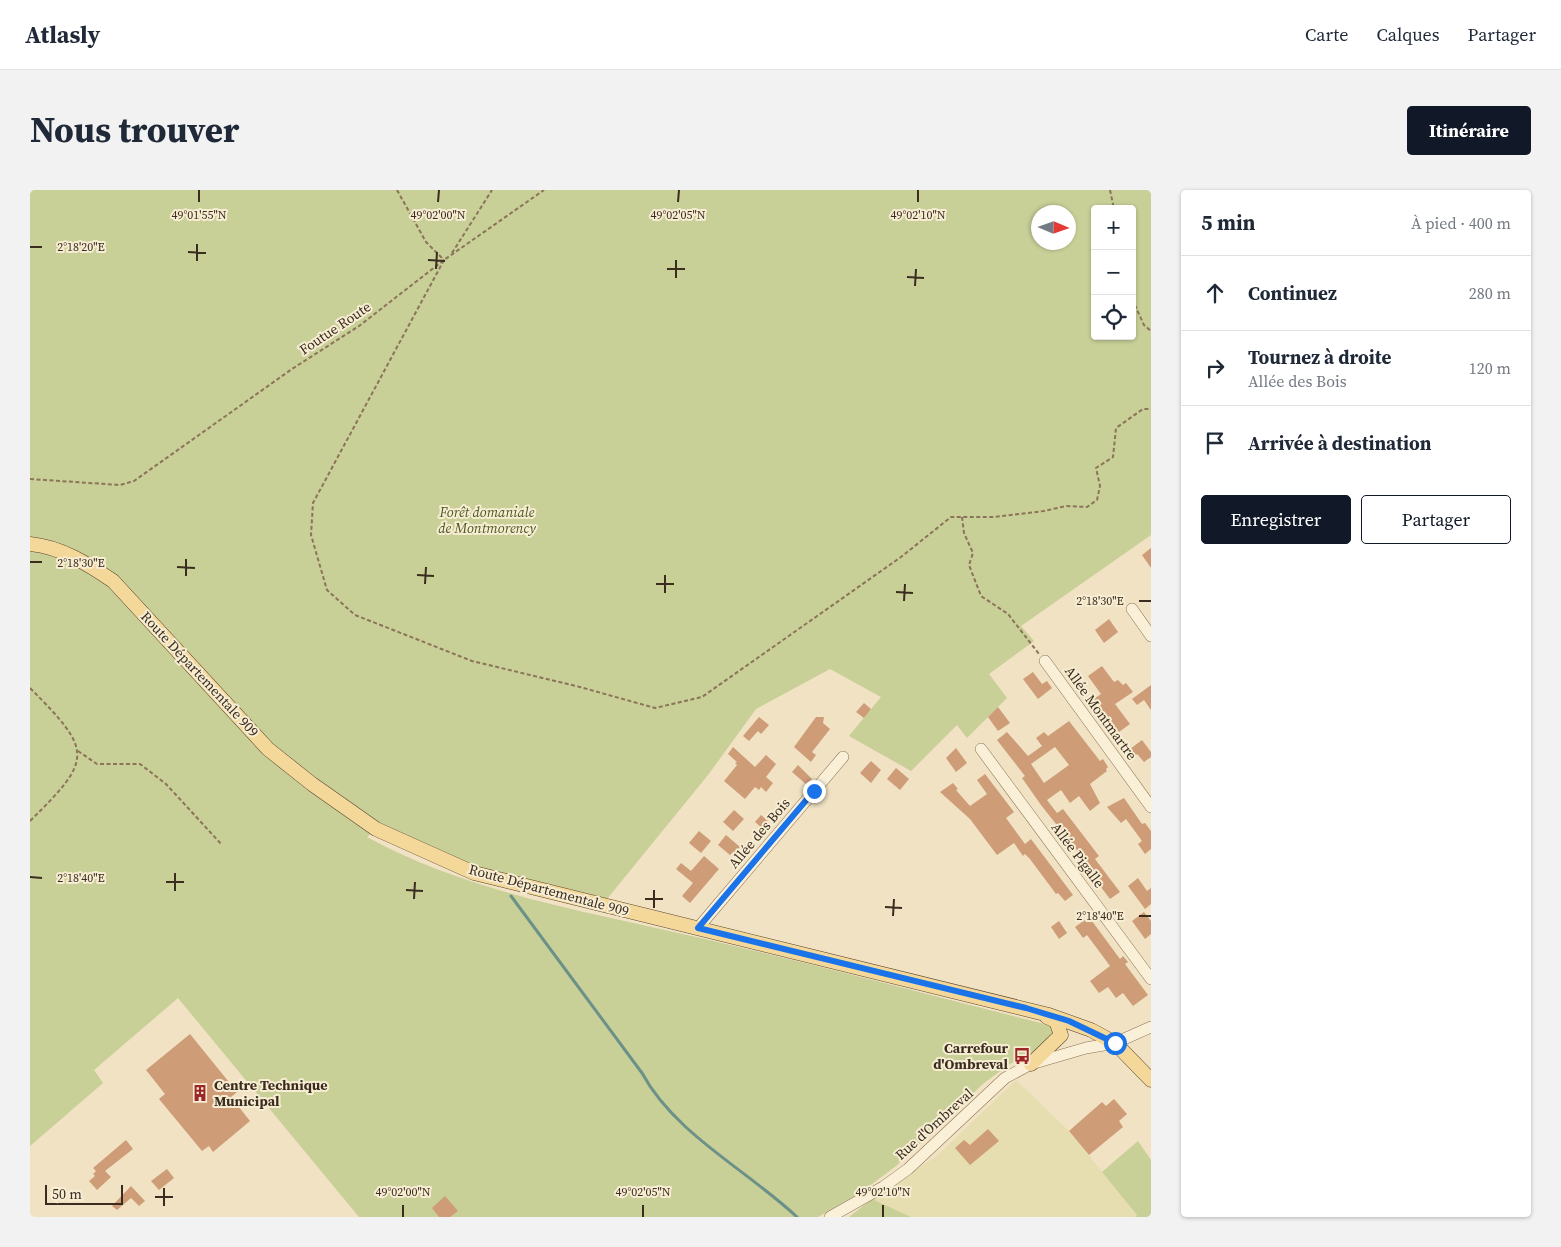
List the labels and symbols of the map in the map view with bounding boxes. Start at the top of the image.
north arrow [1031,205,1076,250]
text: 49°01'55"N [171,207,227,223]
text: 49°02'00"N [410,207,466,223]
text: 49°02'05"N [650,207,706,223]
text: 49°02'10"N [890,207,946,223]
text: 2°18'20"E [57,239,105,255]
street label: Foutue Route [295,297,375,359]
park label: Forêt domaniale de Montmorency [438,502,536,538]
text: 2°18'30"E [57,555,105,571]
text: 2°18'30"E [1076,593,1124,609]
street label: Route Départementale 909 [136,607,264,741]
street label: Allée Montmartre [1060,662,1142,764]
route end [803,780,826,803]
street label: Allée des Bois [724,794,794,872]
street label: Allée Pigalle [1047,818,1109,892]
street label: Route Départementale 909 [467,859,631,921]
text: 2°18'40"E [57,870,105,886]
text: 2°18'40"E [1076,908,1124,924]
route start [1104,1032,1127,1055]
place label: Carrefour d'Ombreval [933,1038,1008,1074]
bus stop icon: Carrefour d'Ombreval [1012,1046,1032,1066]
place label: Centre Technique Municipal [214,1075,328,1111]
building icon: Centre Technique Municipal [190,1083,210,1103]
street label: Rue d'Ombreval [891,1084,977,1164]
scale bar [45,1182,122,1205]
text: 49°02'00"N [375,1184,431,1200]
text: 49°02'05"N [615,1184,671,1200]
text: 49°02'10"N [855,1184,911,1200]

